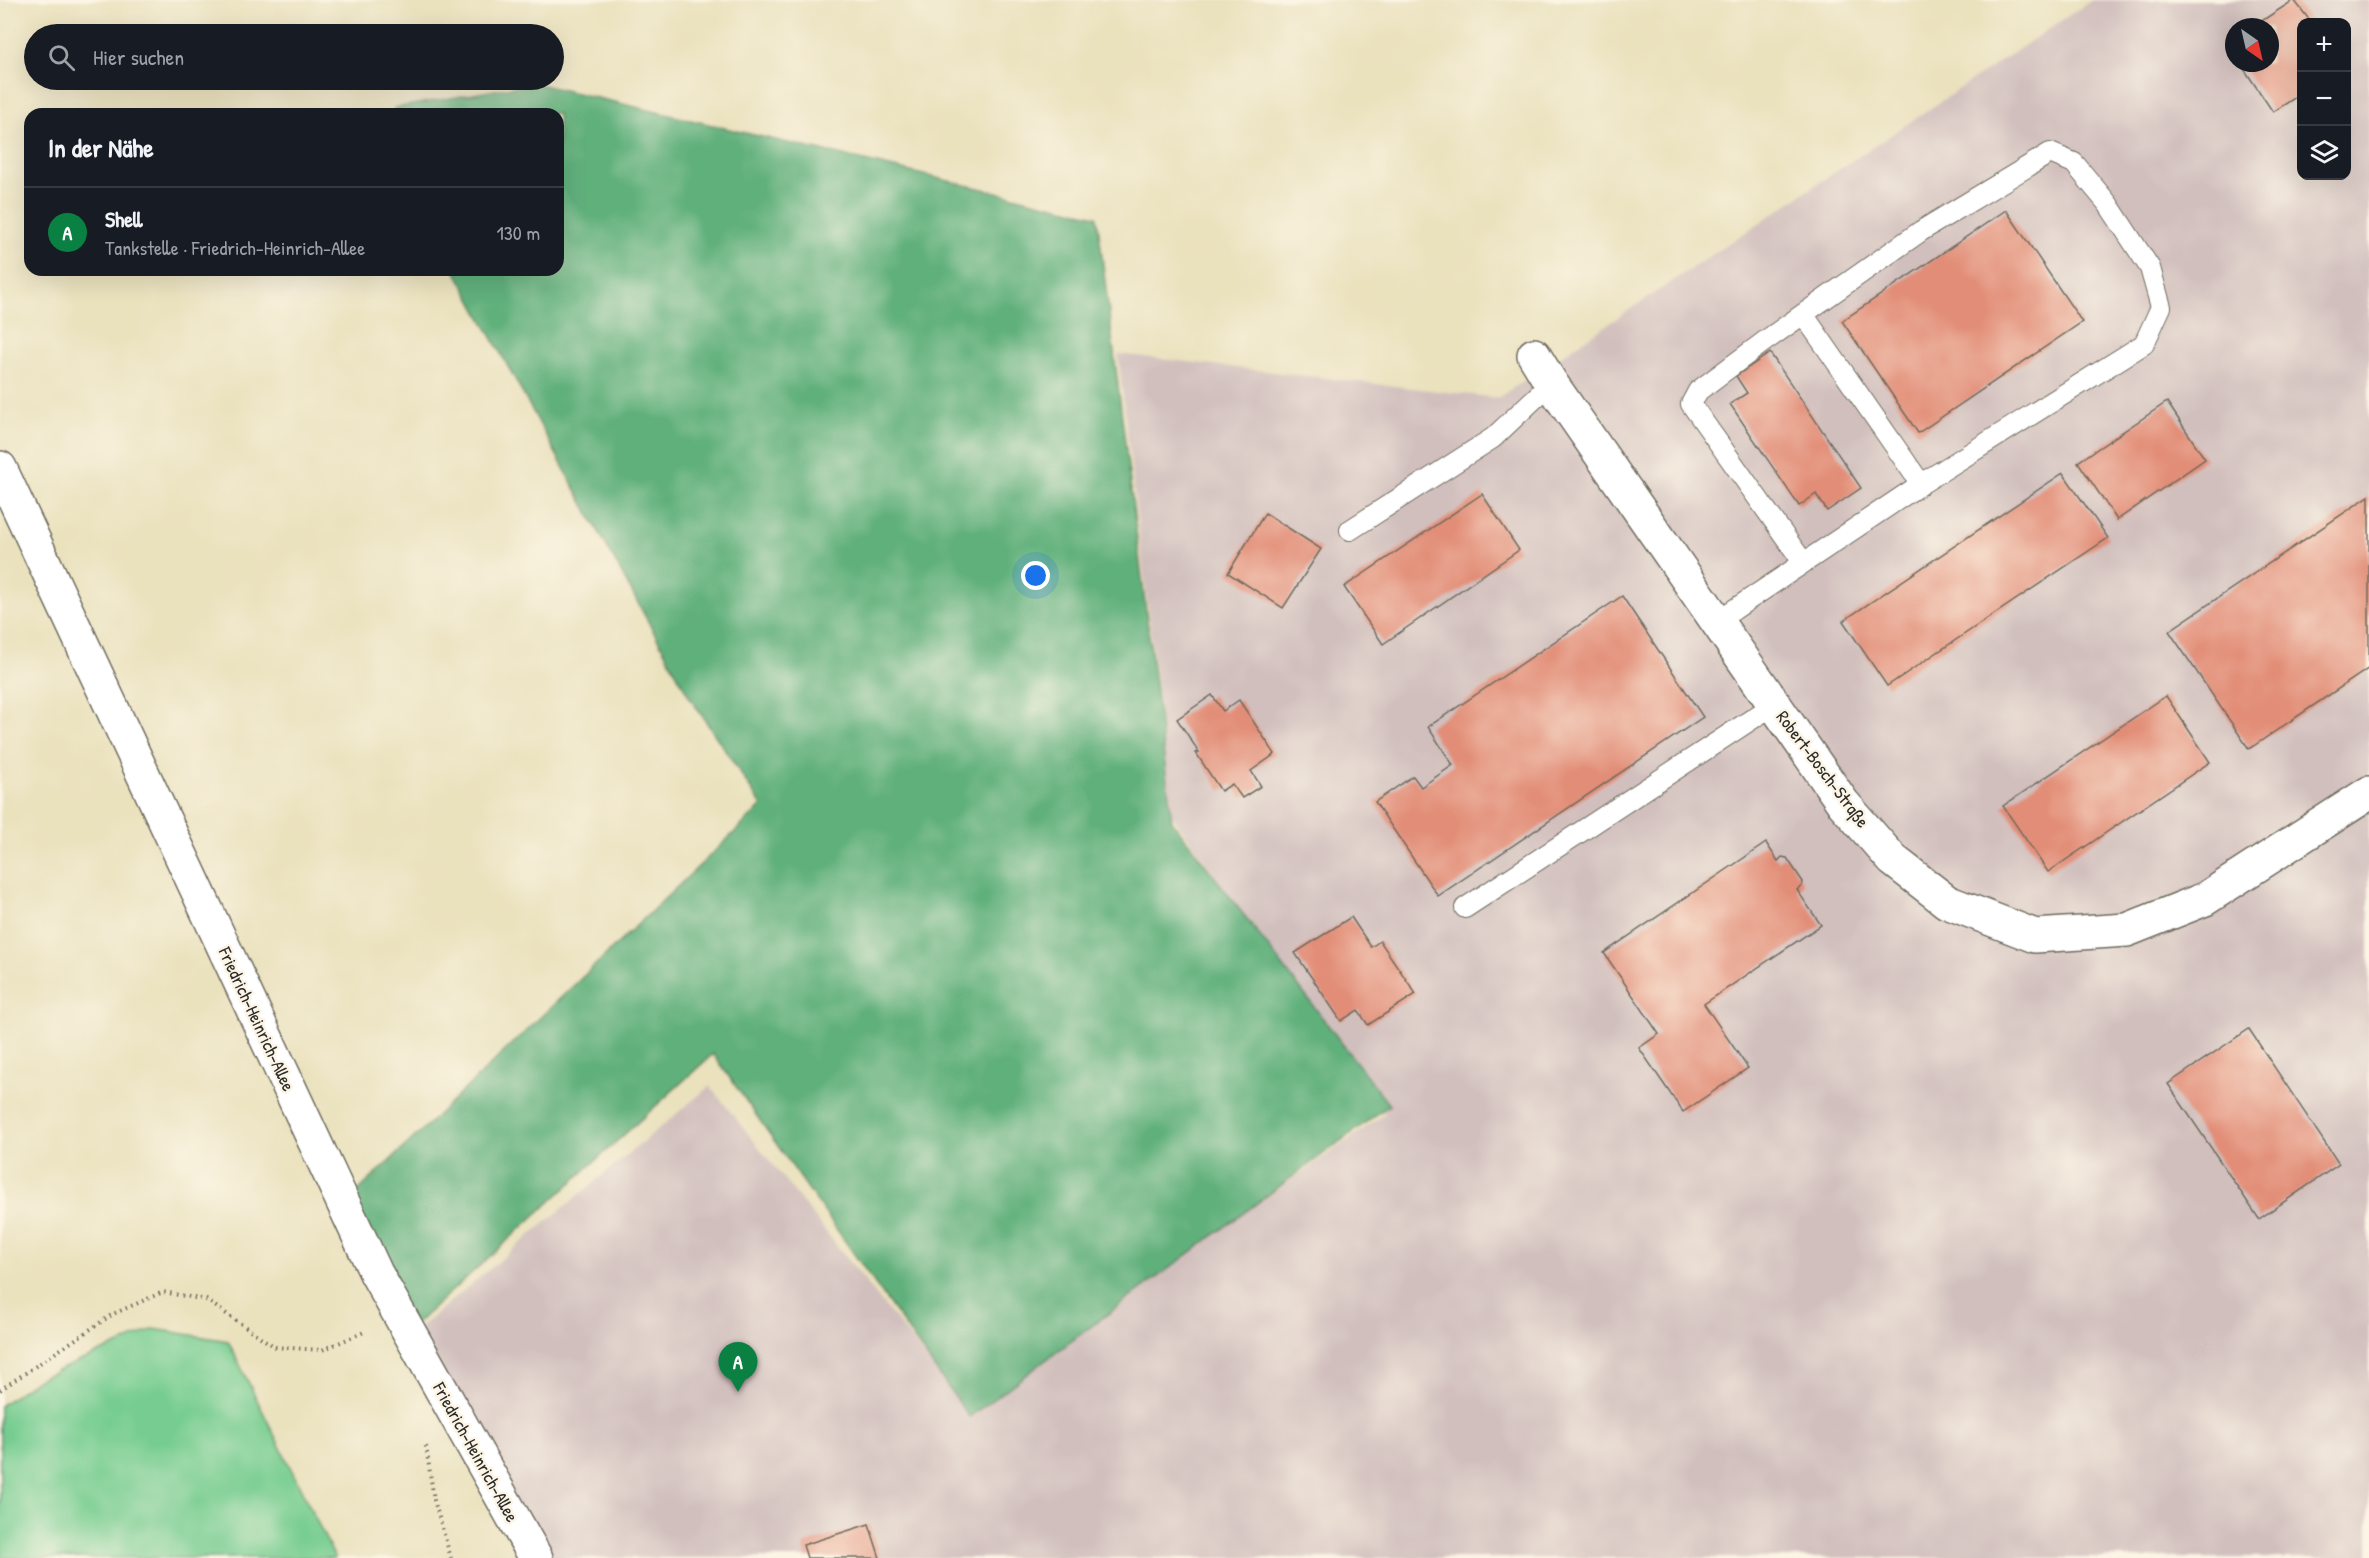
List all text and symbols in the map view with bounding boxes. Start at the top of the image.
north arrow [2225,18,2279,72]
map controls [2297,18,2351,180]
button: + [2297,18,2351,72]
search box [24,24,564,90]
icon: search [45,41,78,74]
text: Hier suchen [93,42,184,72]
button: − [2297,72,2351,126]
button: layers [2297,126,2351,180]
text: In der Nähe [48,130,154,165]
text: Shell [105,204,143,234]
text: A [63,219,72,246]
text: 130 m [497,219,540,246]
text: Tankstelle · Friedrich-Heinrich-Allee [105,234,365,261]
your location [1021,561,1050,590]
street label: Robert-Bosch-Straße [1771,705,1875,833]
street label: Friedrich-Heinrich-Allee [212,942,301,1095]
pin: A [718,1342,758,1392]
street label: Friedrich-Heinrich-Allee [427,1377,525,1526]

